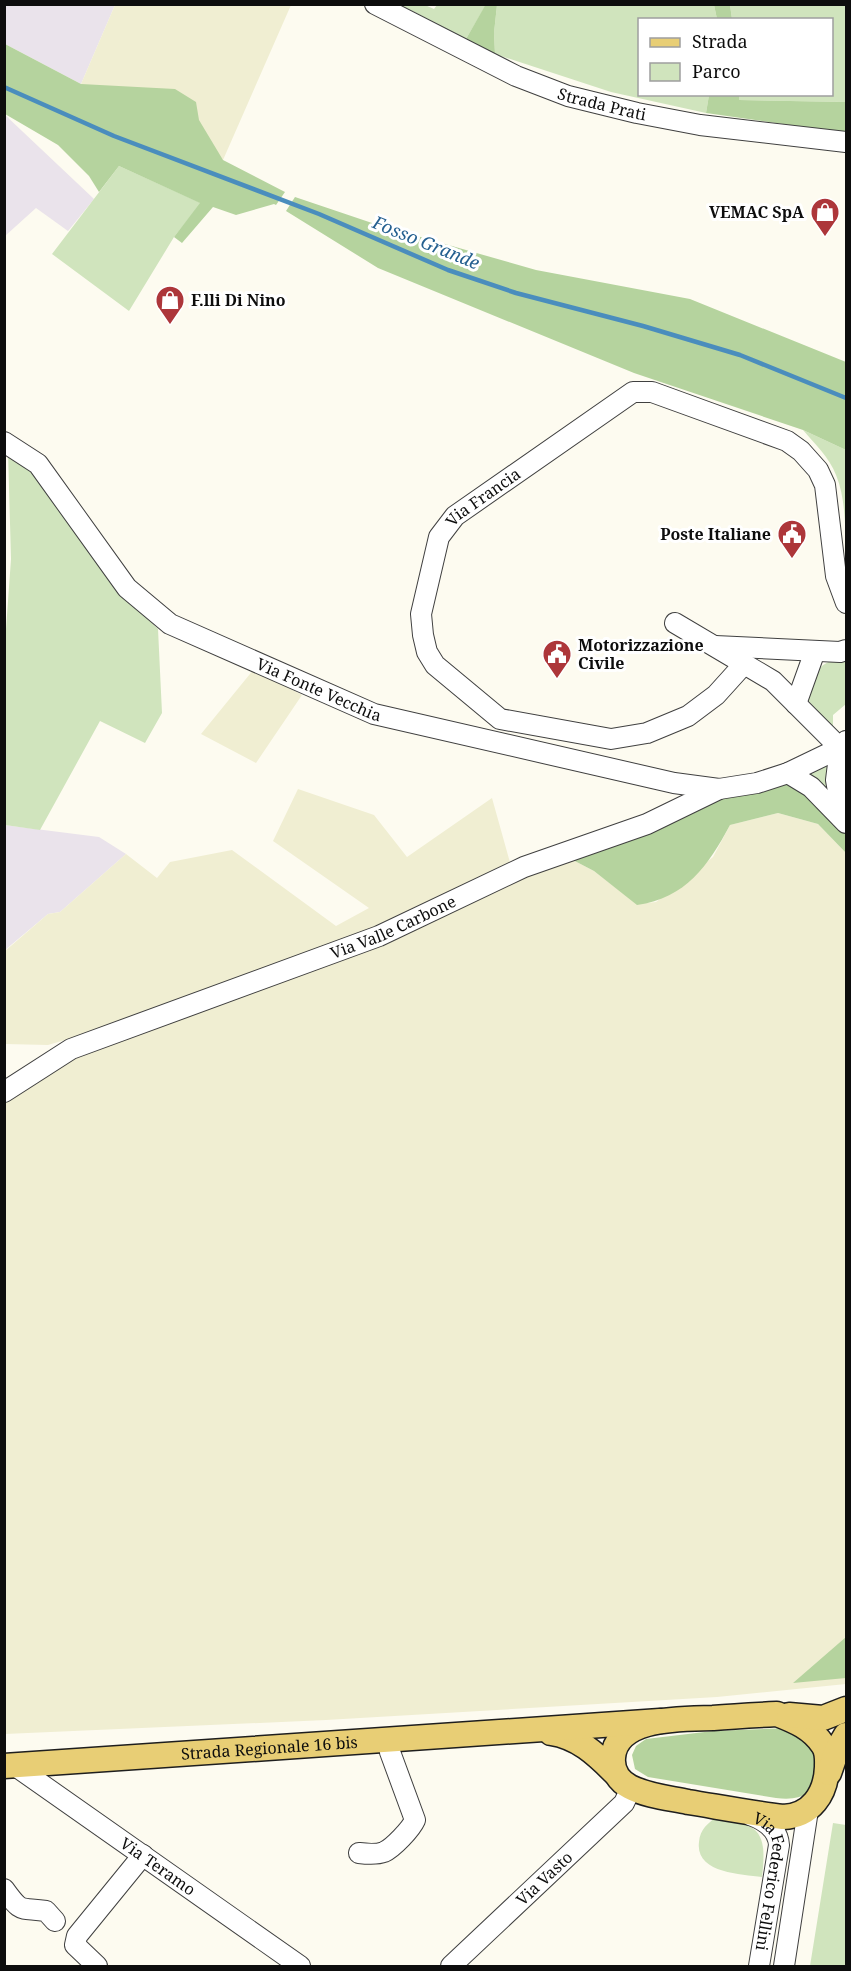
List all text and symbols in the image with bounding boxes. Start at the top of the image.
legend [638,18,833,96]
text: Strada [692,29,748,53]
text: Parco [692,59,741,83]
street label: Strada Prati [555,82,648,125]
shop icon: VEMAC SpA [809,196,841,238]
place label: VEMAC SpA [709,201,805,223]
water label: Fosso Grande [368,209,484,274]
shop icon: F.lli Di Nino [154,284,186,326]
place label: F.lli Di Nino [191,289,286,311]
street label: Via Francia [440,463,525,530]
public building icon: Poste Italiane [776,518,808,560]
place label: Poste Italiane [660,523,771,545]
place label: Motorizzazione Civile [578,634,704,674]
public building icon: Motorizzazione Civile [541,638,573,680]
street label: Via Fonte Vecchia [253,653,383,726]
street label: Via Valle Carbone [327,890,459,964]
street label: Strada Regionale 16 bis [180,1731,358,1765]
street label: Via Federico Fellini [749,1807,790,1952]
street label: Via Teramo [116,1832,200,1900]
street label: Via Vasto [511,1846,577,1910]

